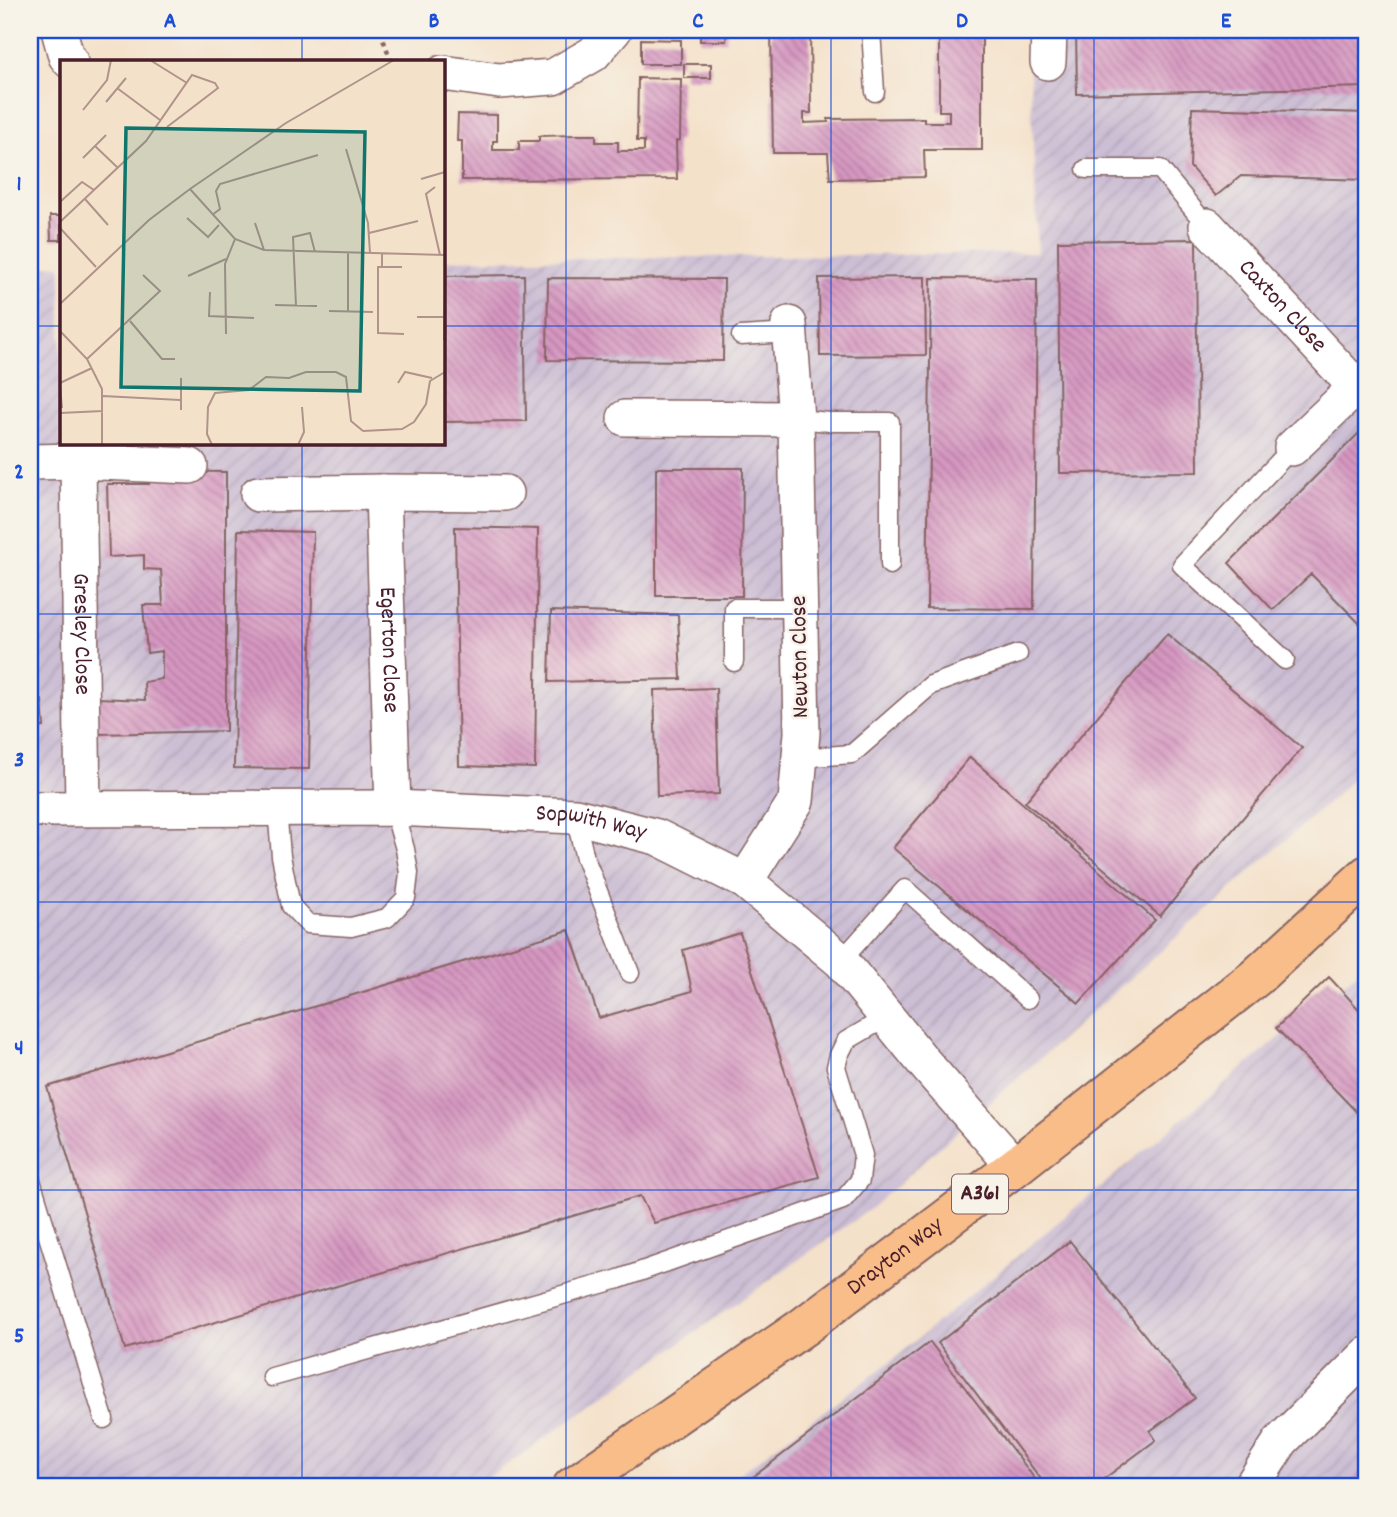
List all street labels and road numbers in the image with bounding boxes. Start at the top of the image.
street label: Caxton Close [1229,252,1334,361]
street label: Gresley Close [63,573,98,695]
street label: Egerton Close [369,586,407,713]
street label: Newton Close [783,595,819,719]
street label: Sopwith Way [535,797,651,851]
road number: A361 [952,1175,1008,1214]
street label: Drayton Way [840,1209,952,1305]

